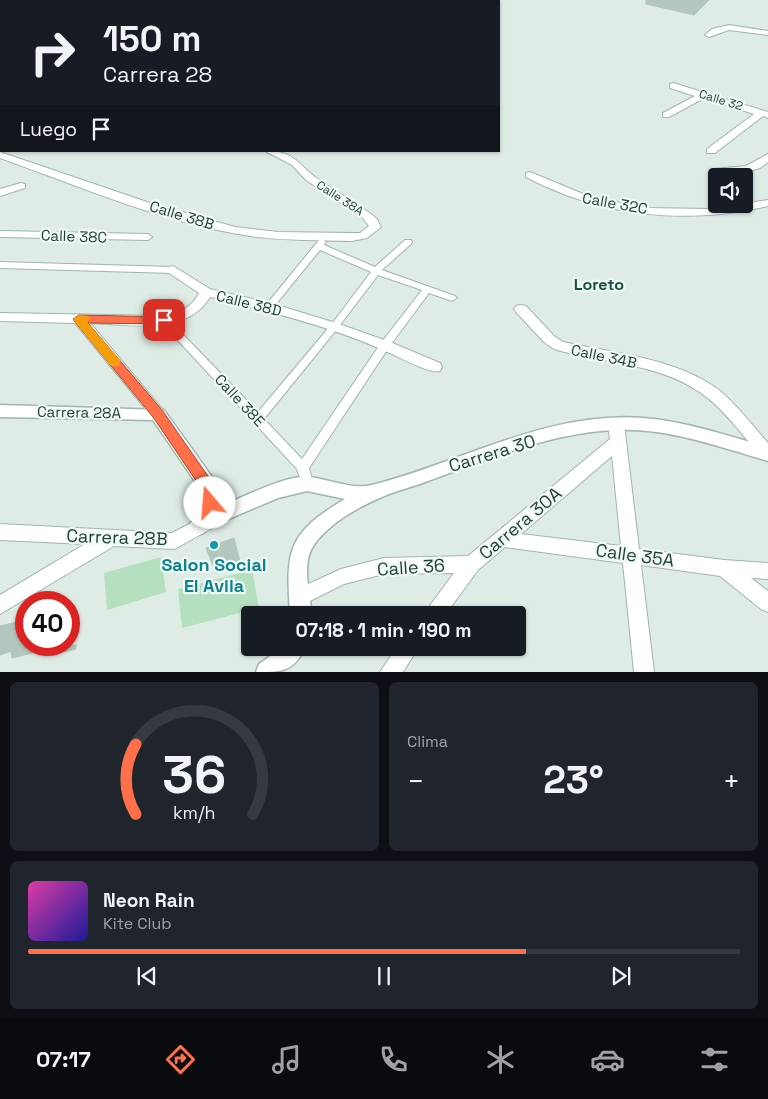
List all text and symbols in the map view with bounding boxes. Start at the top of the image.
text: 150 m [103,17,201,61]
icon: right [20,20,85,85]
text: Carrera 28 [103,60,212,88]
street label: Calle 32 [697,86,745,114]
icon: arrive [87,115,115,143]
text: Luego [20,117,77,142]
map controls [708,168,753,213]
button: sound [708,168,753,213]
street label: Calle 38A [313,177,367,219]
street label: Calle 32C [581,188,649,218]
street label: Calle 38B [147,196,217,234]
street label: Calle 38C [40,225,108,247]
district label: Loreto [574,274,624,295]
street label: Calle 38D [214,286,284,320]
pin [143,299,185,341]
icon: arrive [150,306,178,334]
street label: Calle 34B [569,340,639,372]
street label: Calle 38E [211,370,269,430]
street label: Carrera 28A [37,402,122,422]
street label: Carrera 30 [446,429,538,477]
position arrow [183,476,235,528]
street label: Carrera 30A [474,482,566,564]
street label: Carrera 28B [66,524,168,550]
street label: Calle 35A [594,538,676,572]
marker: Salon Social El Avila [208,539,220,551]
place label: Salon Social El Avila [161,553,267,597]
street label: Calle 36 [376,553,446,581]
speed limit sign: 40 [15,591,80,656]
text: 07:18 · 1 min · 190 m [296,618,471,643]
text: Clima [407,731,448,752]
text: 36 [163,742,226,808]
text: 23° [543,756,604,804]
text: − [407,763,424,799]
text: + [723,763,740,799]
text: km/h [173,801,216,824]
text: Neon Rain [103,888,195,913]
text: Kite Club [103,913,172,934]
icon: previous [133,962,161,990]
icon: pause [370,962,398,990]
icon: next [607,962,635,990]
icon: directions [163,1042,198,1077]
icon: music [269,1042,304,1077]
icon: phone [376,1042,411,1077]
icon: climate [483,1042,518,1077]
icon: car [590,1042,625,1077]
icon: filters [697,1042,732,1077]
text: 07:17 [36,1045,91,1073]

